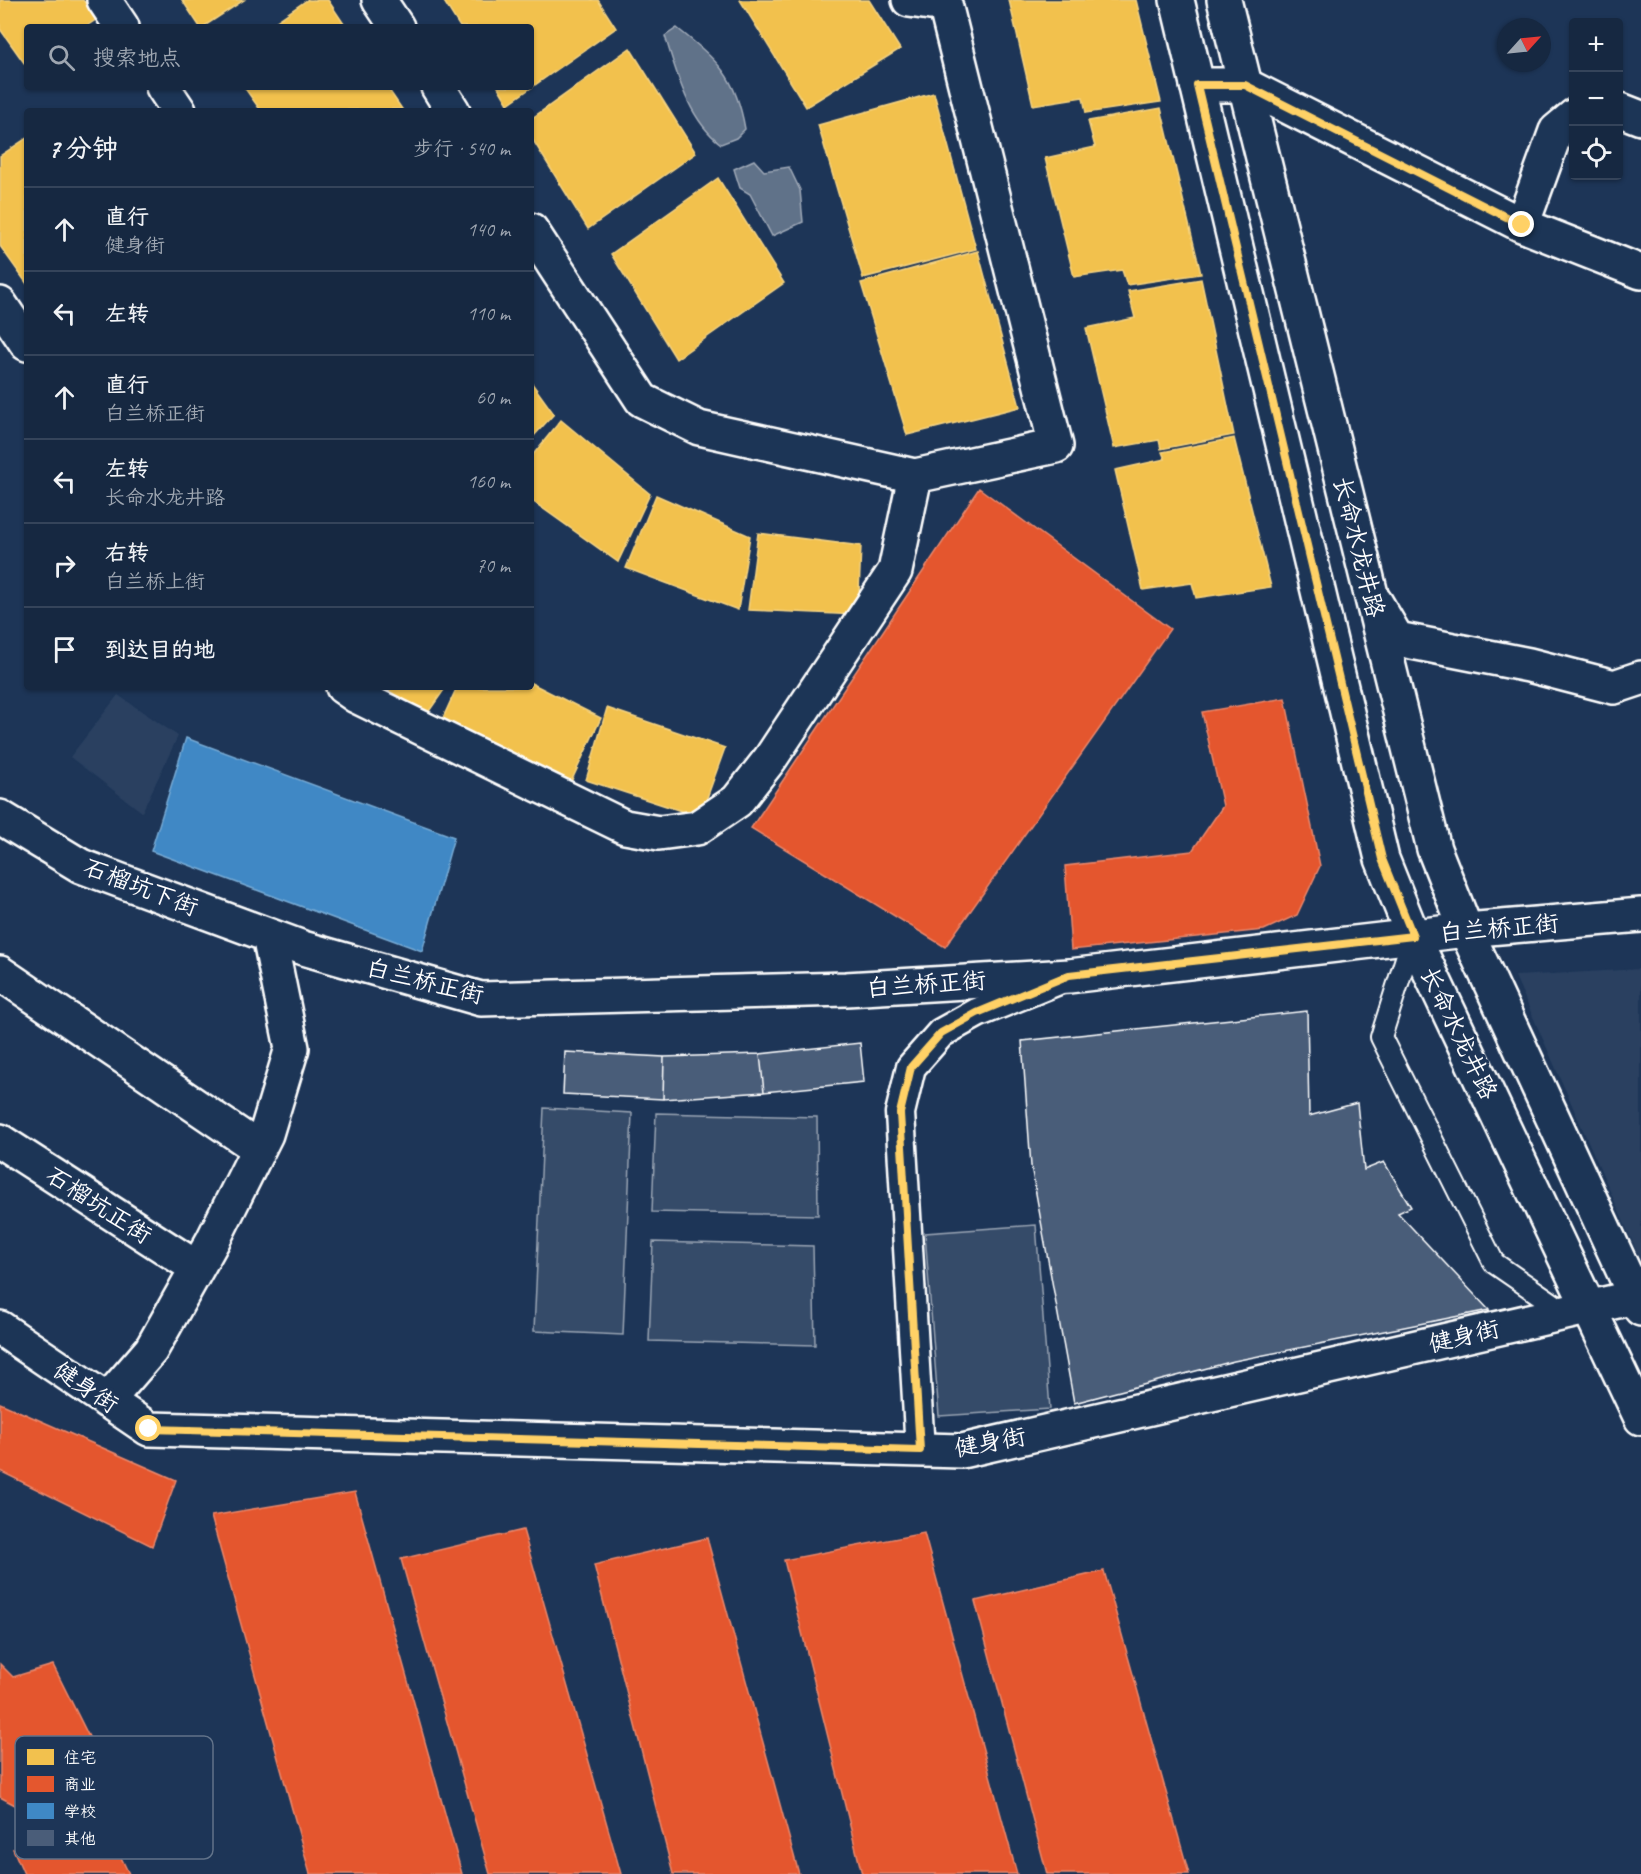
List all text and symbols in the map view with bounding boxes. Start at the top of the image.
north arrow [1497,18,1551,72]
map controls [1569,18,1623,180]
button: + [1569,18,1623,72]
search box [24,24,534,90]
icon: search [45,41,78,74]
text: 搜索地点 [93,44,181,72]
button: − [1569,72,1623,126]
button: locate [1569,126,1623,180]
text: 7 分钟 [48,132,118,165]
text: 步行 · 540 m [414,136,510,161]
text: 直行 [105,203,149,231]
route end [1508,211,1534,237]
icon: ahead [48,213,81,246]
text: 140 m [467,217,510,242]
text: 健身街 [105,233,165,258]
icon: left [48,297,81,330]
text: 左转 [105,300,149,328]
text: 110 m [467,301,510,326]
text: 直行 [105,371,149,399]
icon: ahead [48,381,81,414]
text: 60 m [476,385,510,410]
text: 白兰桥正街 [105,401,205,426]
text: 左转 [105,455,149,483]
icon: left [48,465,81,498]
text: 160 m [467,469,510,494]
street label: 长命水龙井路 [1327,474,1391,620]
text: 长命水龙井路 [105,485,225,510]
text: 右转 [105,539,149,567]
icon: right [48,549,81,582]
text: 70 m [476,553,510,578]
text: 白兰桥上街 [105,569,205,594]
icon: arrive [48,633,81,666]
text: 到达目的地 [105,636,215,664]
street label: 石榴坑下街 [80,851,202,923]
street label: 白兰桥正街 [1438,908,1560,948]
street label: 白兰桥正街 [363,952,487,1010]
street label: 长命水龙井路 [1414,962,1504,1104]
street label: 白兰桥正街 [865,965,987,1003]
street label: 石榴坑正街 [41,1160,157,1250]
street label: 健身街 [1426,1313,1502,1359]
street label: 健身街 [48,1354,124,1420]
route start [135,1415,161,1441]
street label: 健身街 [952,1421,1028,1463]
legend [15,1736,213,1859]
text: 住宅 [64,1748,96,1768]
text: 商业 [64,1775,96,1795]
text: 学校 [64,1802,96,1822]
text: 其他 [64,1829,96,1849]

